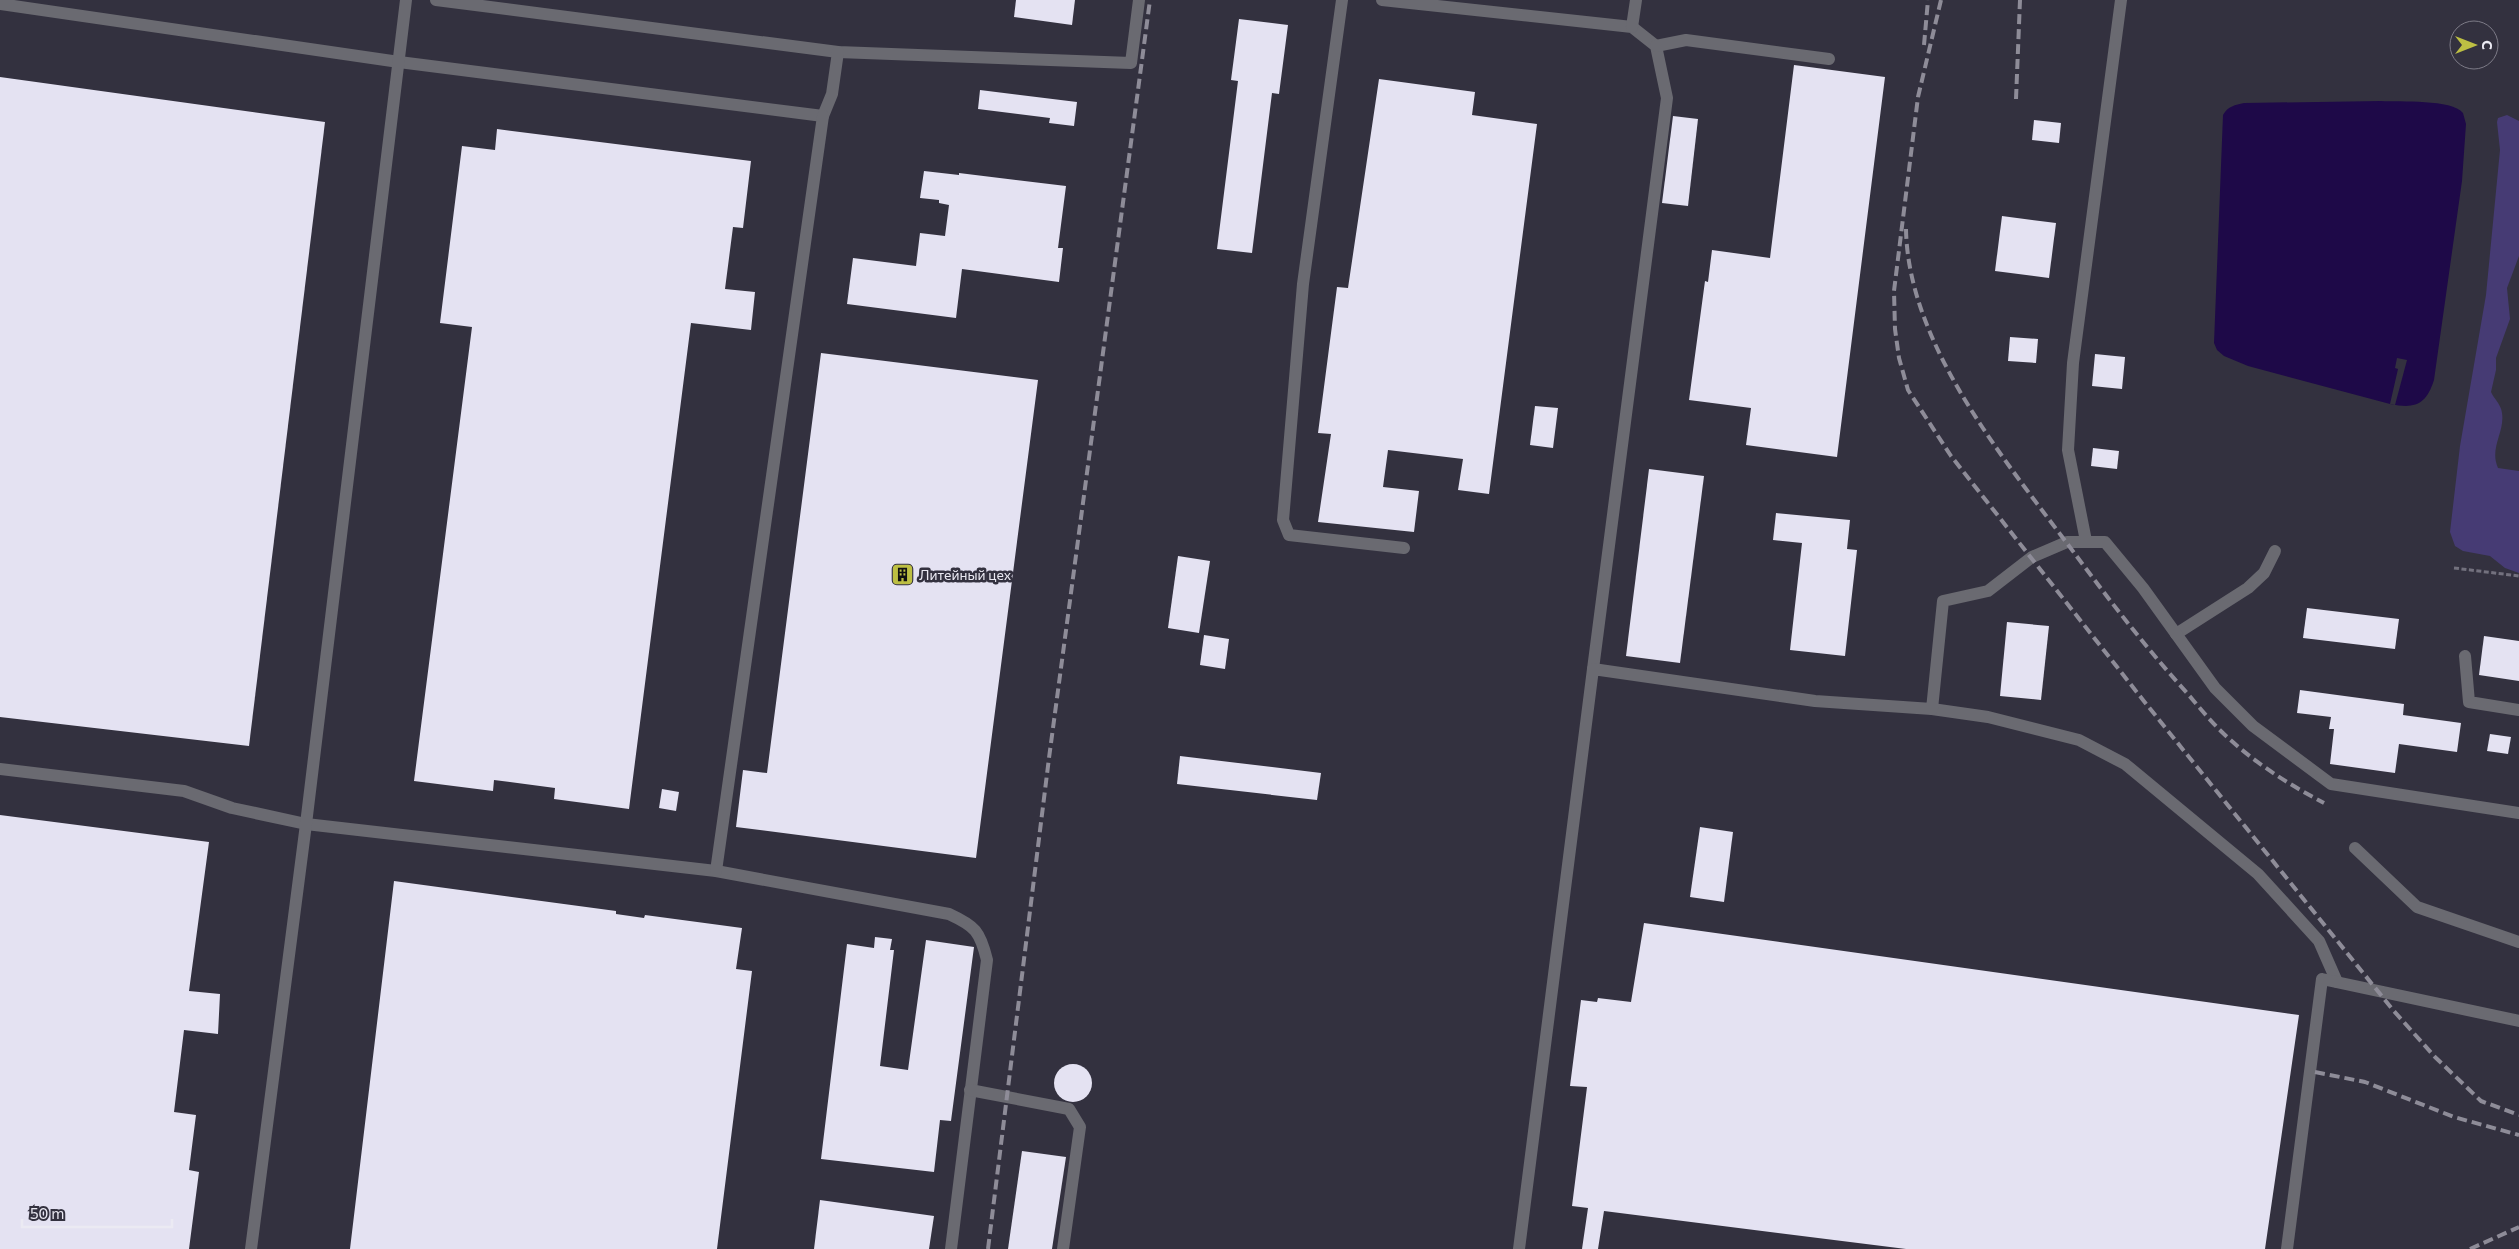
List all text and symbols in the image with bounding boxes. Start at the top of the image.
north arrow [2449,20,2499,70]
text: С [2479,40,2496,50]
building icon: Литейный цех [891,563,915,587]
place label: Литейный цех [919,566,1012,583]
scale bar [22,1196,172,1228]
text: 50 m [30,1204,64,1222]

